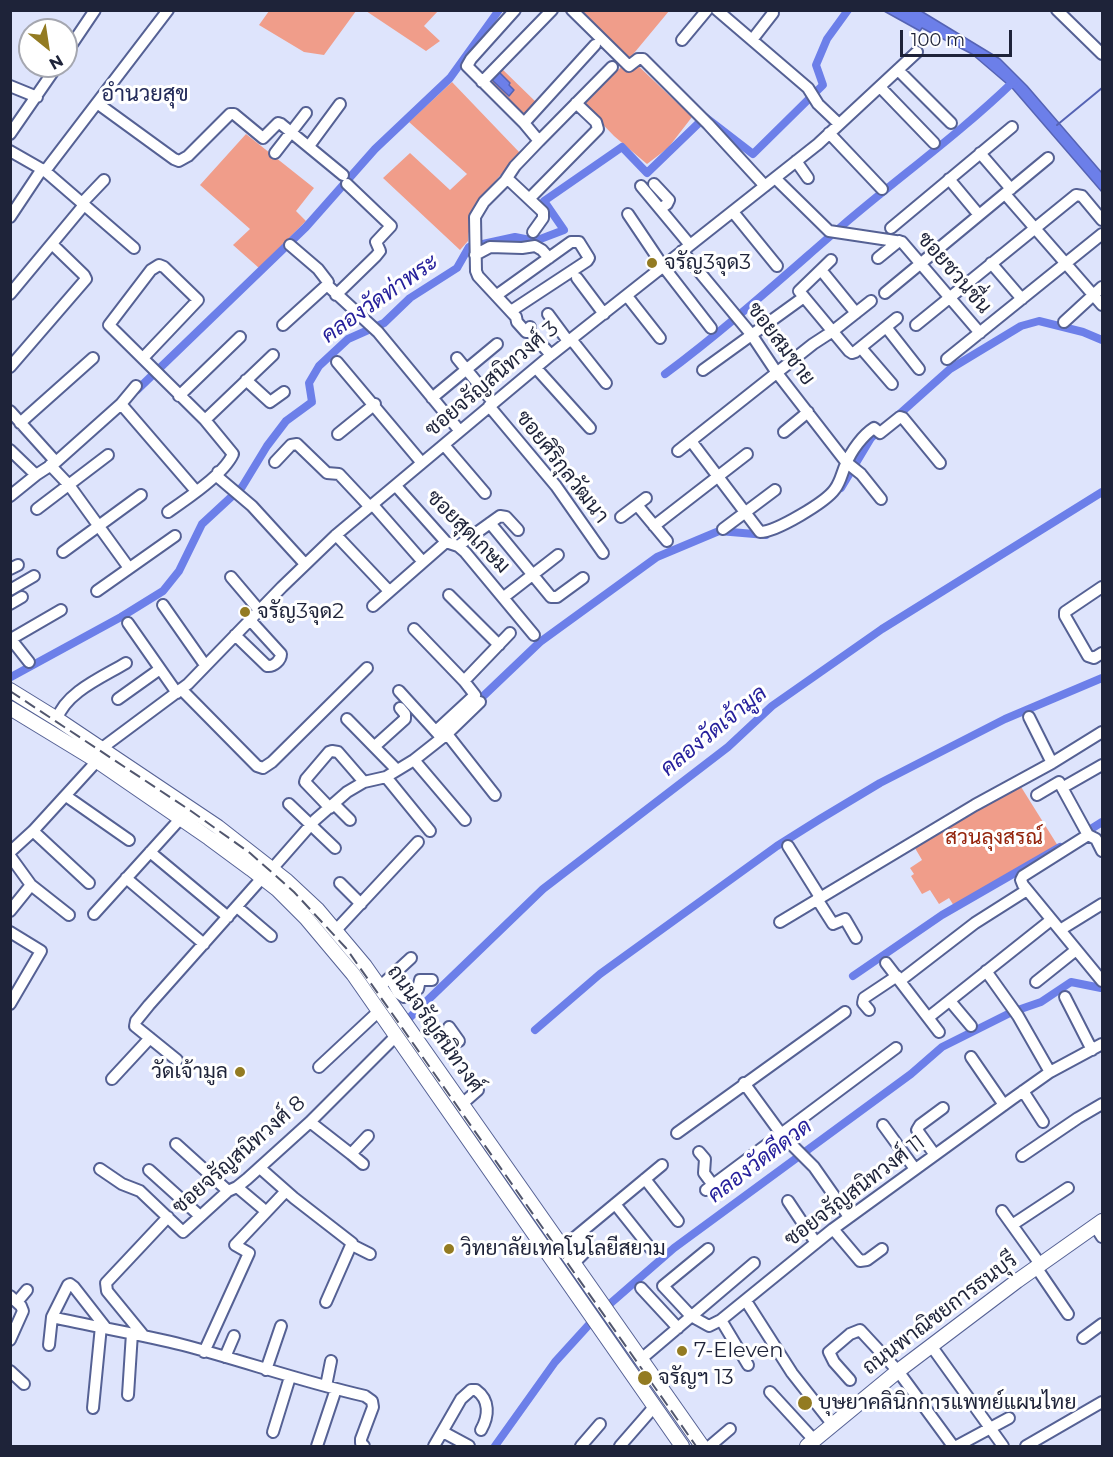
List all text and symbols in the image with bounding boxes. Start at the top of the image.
north arrow [18,18,78,78]
scale bar [903,18,1016,56]
text: 100 m [911,29,965,51]
text: N [46,51,67,74]
district label: อำนวยสุข [101,82,189,108]
street label: ซอยชวนชื่น [912,227,996,319]
water label: คลองวัดท่าพระ [316,249,444,349]
place label: จรัญ3จุด3 [664,250,751,276]
marker: จรัญ3จุด3 [645,256,659,270]
street label: ซอยสมชาย [742,298,820,390]
street label: ซอยจรัญสนิทวงศ์ 3 [420,316,564,442]
street label: ซอยศิริกุลวัฒนา [510,406,614,528]
street label: ซอยสุดเกษม [421,485,515,579]
place label: จรัญ3จุด2 [257,599,344,625]
marker: จรัญ3จุด2 [238,605,252,619]
water label: คลองวัดเจ้ามูล [655,680,773,782]
park label: สวนลุงสรณ์ [945,825,1043,851]
street label: ถนนจรัญสนิทวงศ์ [382,960,488,1098]
place label: วัดเจ้ามูล [151,1059,228,1085]
marker: วัดเจ้ามูล [233,1065,247,1079]
street label: ซอยจรัญสนิทวงศ์ 8 [167,1090,311,1220]
water label: คลองวัดดีดวด [703,1113,817,1209]
street label: ซอยจรัญสนิทวงศ์ 11 [780,1130,930,1252]
place label: วิทยาลัยเทคโนโลยีสยาม [461,1236,666,1262]
marker: วิทยาลัยเทคโนโลยีสยาม [442,1242,456,1256]
street label: ถนนพาณิชยการธนบุรี [858,1248,1022,1380]
place label: 7-Eleven [694,1338,783,1364]
marker: 7-Eleven [675,1344,689,1358]
place label: จรัญฯ 13 [658,1365,734,1391]
marker: จรัญฯ 13 [636,1369,654,1387]
place label: บุษยาคลินิกการแพทย์แผนไทย [818,1390,1076,1416]
marker: บุษยาคลินิกการแพทย์แผนไทย [796,1394,814,1412]

